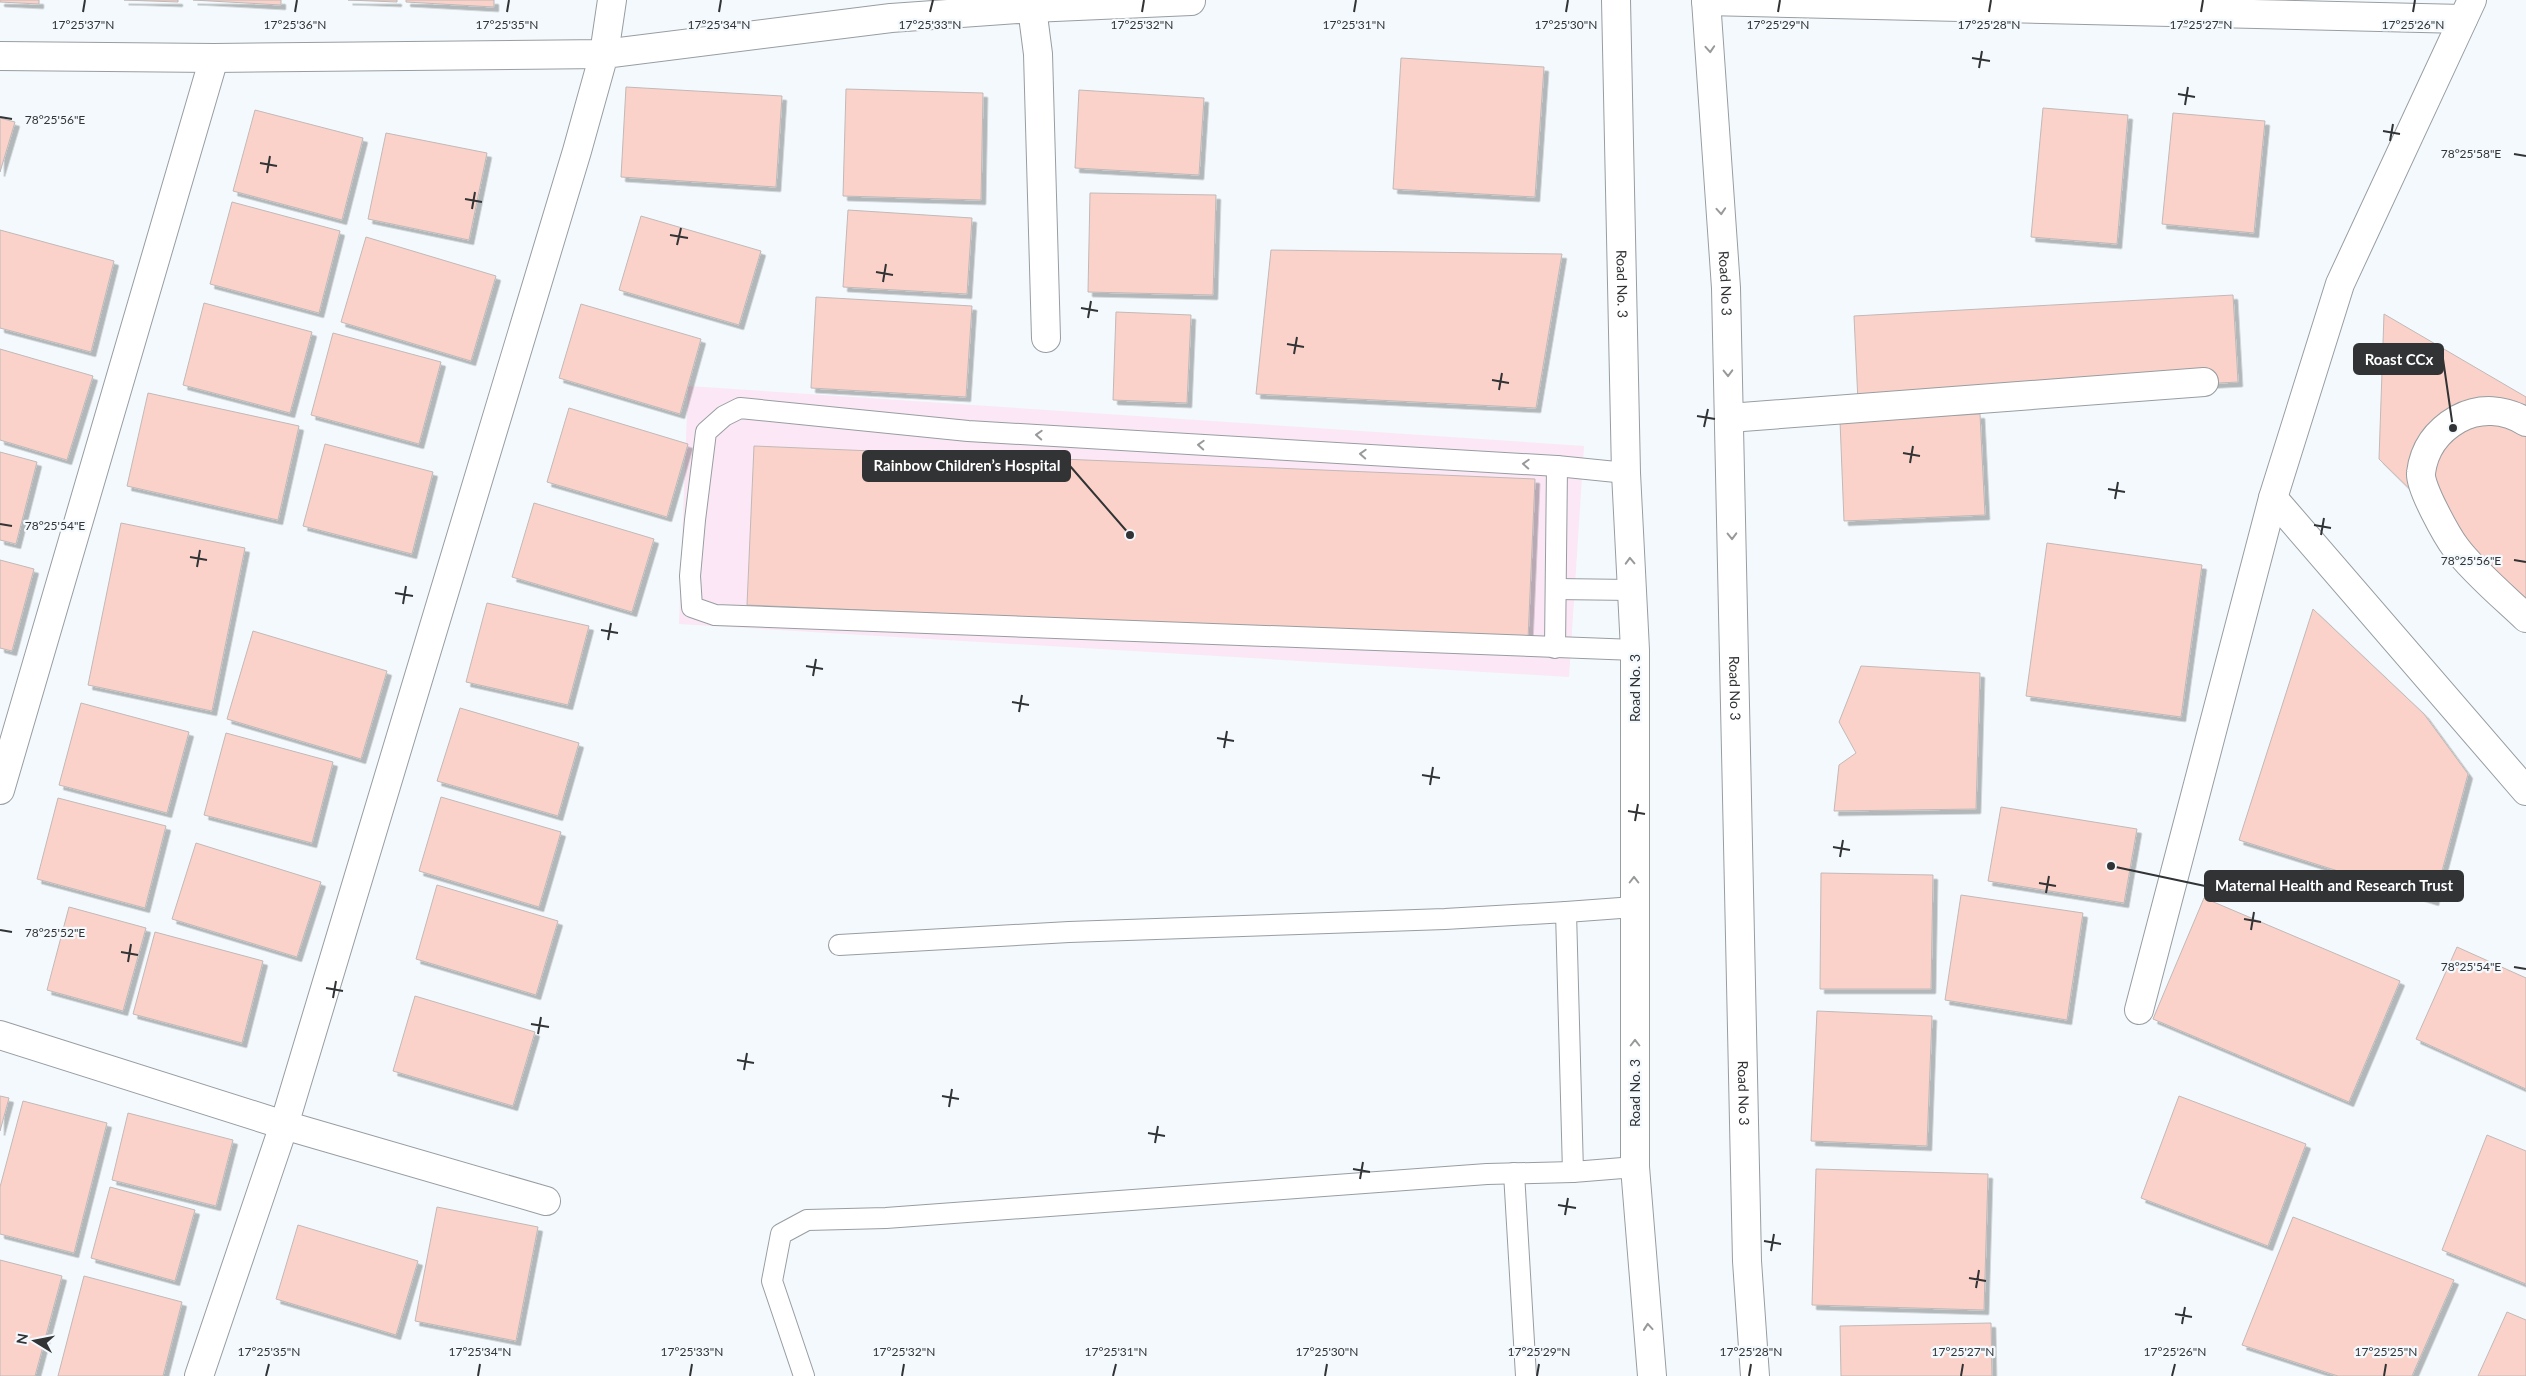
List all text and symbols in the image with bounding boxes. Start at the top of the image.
text: 17°25'37"N [52,17,114,32]
text: 17°25'36"N [264,17,326,32]
text: 17°25'35"N [476,17,538,32]
text: 17°25'34"N [688,17,750,32]
text: 17°25'33"N [899,17,961,32]
text: 17°25'32"N [1111,17,1173,32]
text: 17°25'31"N [1323,17,1385,32]
text: 17°25'30"N [1535,17,1597,32]
text: 17°25'29"N [1747,17,1809,32]
text: 17°25'28"N [1958,17,2020,32]
text: 17°25'27"N [2170,17,2232,32]
text: 17°25'26"N [2382,17,2444,32]
one-way arrow [1704,45,1715,53]
text: 78°25'56"E [25,112,85,127]
text: 78°25'58"E [2441,146,2501,161]
one-way arrow [1715,207,1726,215]
street label: Road No. 3 [1613,250,1632,318]
street label: Road No 3 [1715,250,1736,316]
callout: Roast CCx [2354,344,2443,374]
text: Roast CCx [2365,350,2433,368]
one-way arrow [1723,370,1733,377]
one-way arrow [1035,429,1043,440]
one-way arrow [1197,439,1205,450]
one-way arrow [1359,449,1367,460]
callout: Rainbow Children’s Hospital [863,451,1070,481]
text: Rainbow Children’s Hospital [874,456,1060,474]
one-way arrow [1521,458,1529,469]
text: 78°25'54"E [25,518,85,533]
one-way arrow [1726,532,1737,540]
text: 78°25'56"E [2441,553,2501,568]
one-way arrow [1624,556,1635,564]
street label: Road No. 3 [1626,654,1643,722]
street label: Road No 3 [1726,656,1744,721]
callout: Maternal Health and Research Trust [2205,871,2463,901]
one-way arrow [1629,876,1639,884]
text: Maternal Health and Research Trust [2215,876,2453,894]
text: 78°25'52"E [25,925,85,940]
text: 78°25'54"E [2441,959,2501,974]
one-way arrow [1630,1039,1640,1046]
street label: Road No. 3 [1626,1059,1643,1127]
street label: Road No 3 [1735,1061,1753,1126]
north arrow [10,1316,60,1366]
one-way arrow [1643,1323,1654,1331]
text: N [12,1332,31,1345]
text: 17°25'35"N [238,1344,300,1359]
text: 17°25'34"N [449,1344,511,1359]
text: 17°25'33"N [661,1344,723,1359]
text: 17°25'32"N [873,1344,935,1359]
text: 17°25'31"N [1085,1344,1147,1359]
text: 17°25'30"N [1296,1344,1358,1359]
text: 17°25'29"N [1508,1344,1570,1359]
text: 17°25'28"N [1720,1344,1782,1359]
text: 17°25'27"N [1932,1344,1994,1359]
text: 17°25'26"N [2144,1344,2206,1359]
text: 17°25'25"N [2355,1344,2417,1359]

